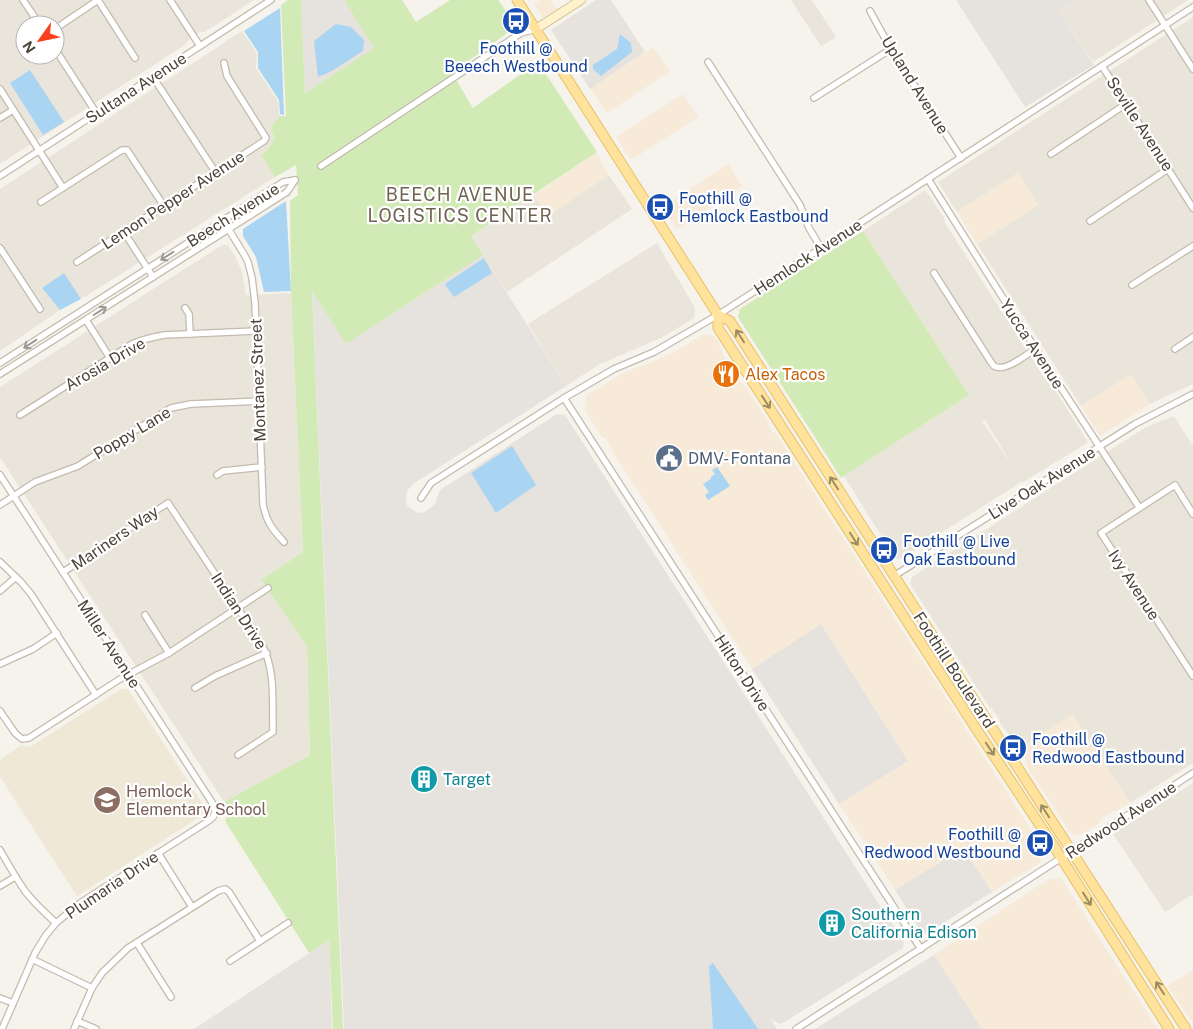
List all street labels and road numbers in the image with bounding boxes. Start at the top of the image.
street label: Upland Avenue [877,32,953,138]
street label: Sultana Avenue [82,48,190,128]
street label: Seville Avenue [1102,73,1178,175]
street label: Lemon Pepper Avenue [98,147,248,253]
street label: Beech Avenue [183,179,283,251]
street label: Hemlock Avenue [750,215,866,299]
street label: Yucca Avenue [996,296,1068,392]
street label: Montanez Street [246,318,270,442]
street label: Arosia Drive [61,333,149,395]
street label: Poppy Lane [90,403,174,463]
street label: Live Oak Avenue [985,443,1099,523]
street label: Mariners Way [68,502,163,574]
street label: Ivy Avenue [1104,546,1164,624]
street label: Indian Drive [207,569,271,653]
street label: Miller Avenue [73,596,145,692]
street label: Foothill Boulevard [909,608,999,732]
street label: Hilton Drive [710,631,774,715]
street label: Redwood Avenue [1062,777,1180,863]
street label: Plumaria Drive [62,847,162,923]

